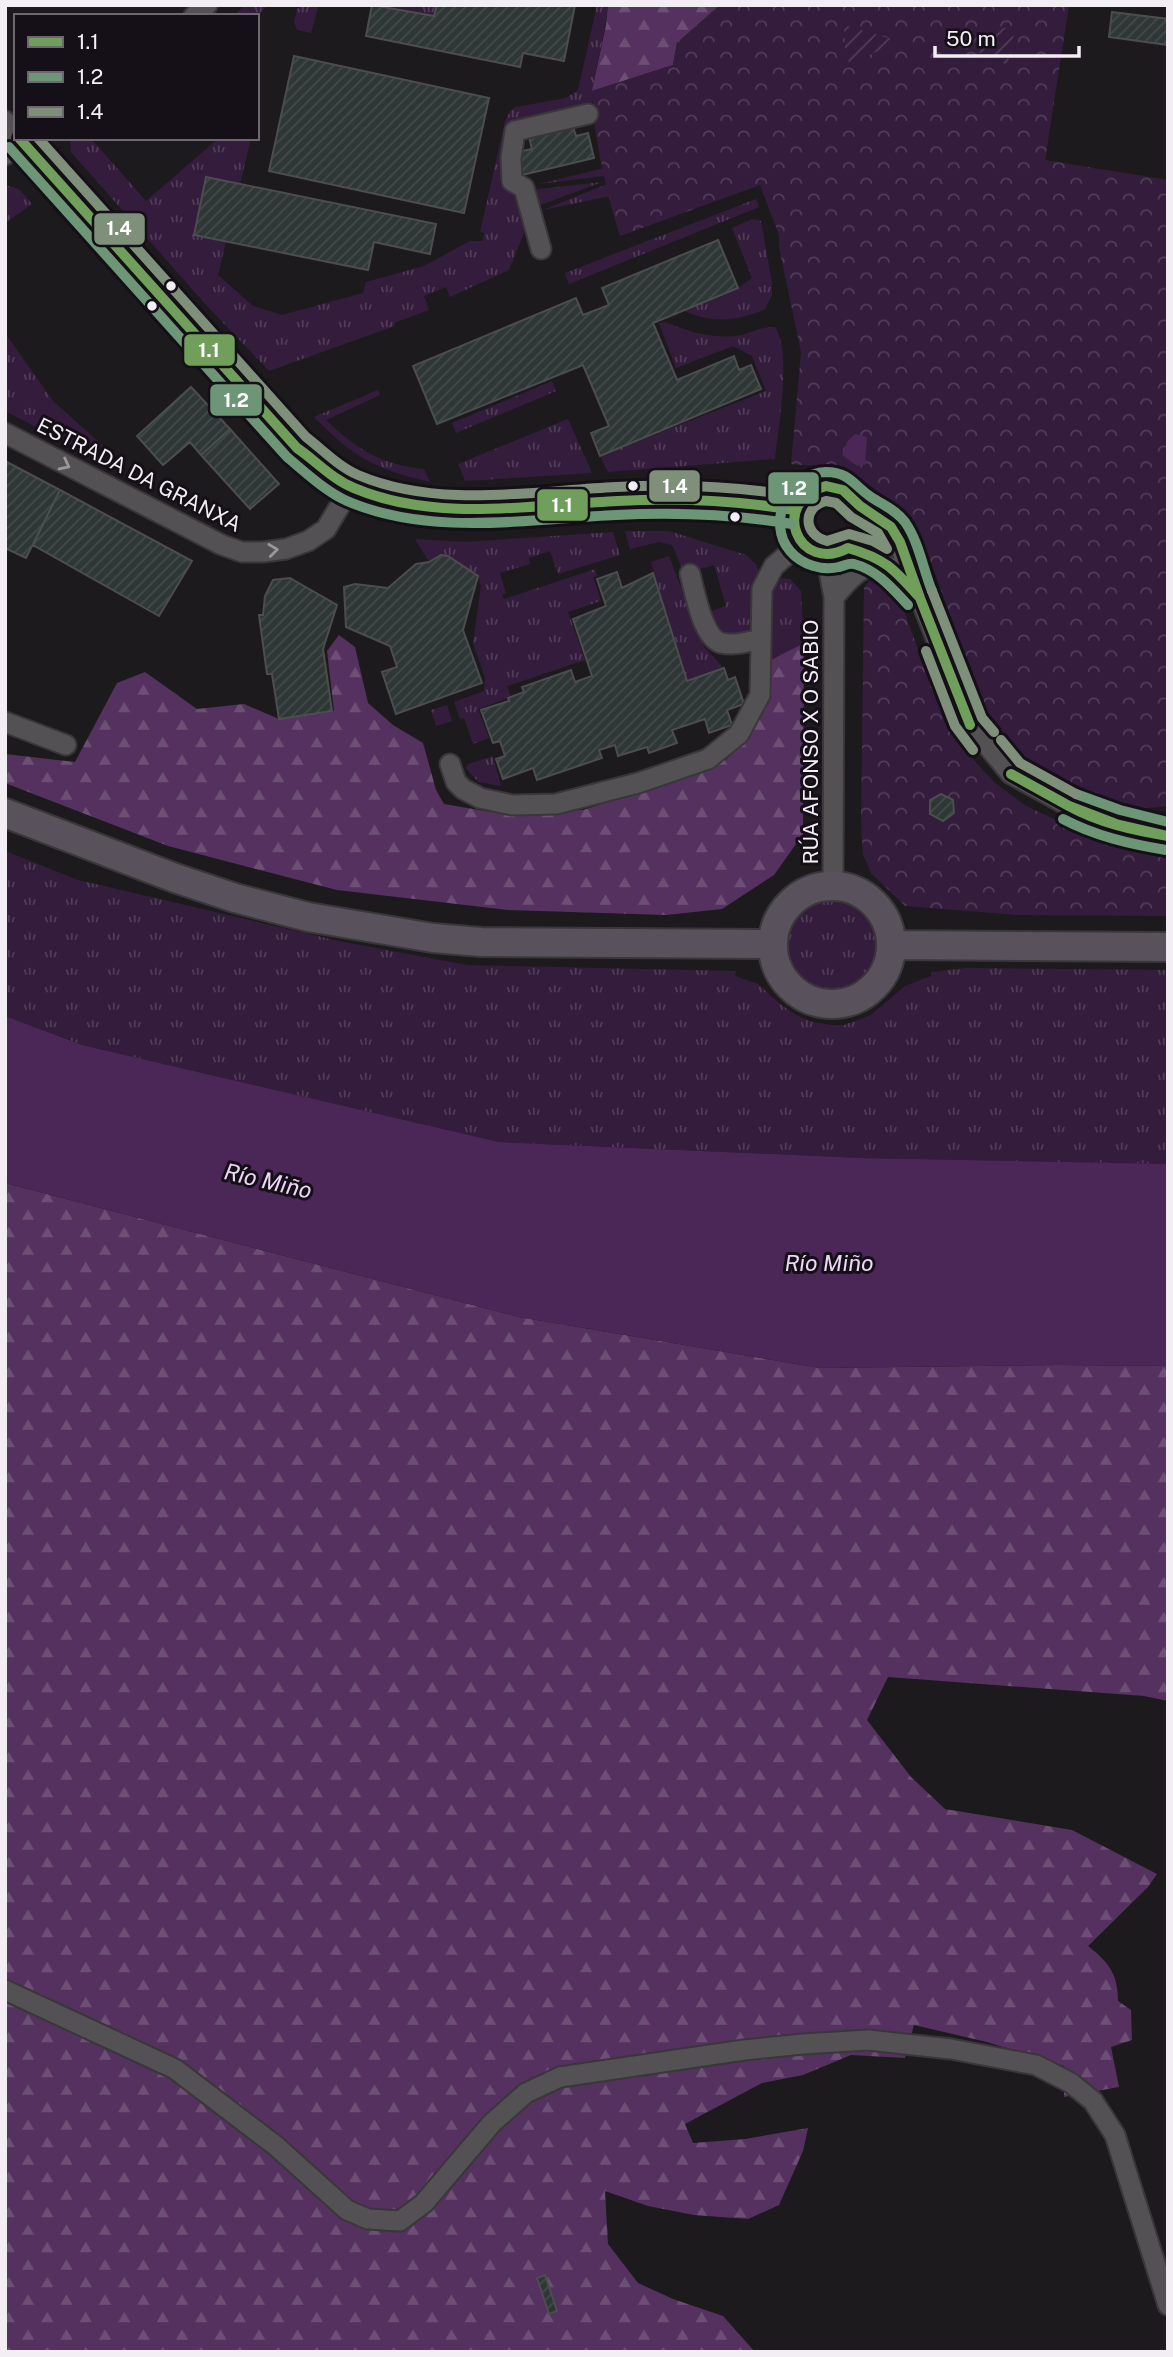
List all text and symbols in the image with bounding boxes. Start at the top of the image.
legend [14,14,259,140]
scale bar [935,14,1078,58]
text: 50 m [946,26,996,51]
text: 1.1 [77,29,99,54]
text: 1.2 [77,64,103,89]
text: 1.4 [77,99,103,124]
line badge: 1.4 [93,212,146,246]
text: 1.4 [106,217,132,239]
unlabelled marker [164,279,178,293]
unlabelled marker [145,299,159,313]
line badge: 1.1 [183,333,236,367]
text: 1.1 [198,339,220,361]
line badge: 1.2 [209,383,263,417]
text: 1.2 [223,389,249,411]
street label: ESTRADA DA GRANXA [33,412,246,537]
one-way arrow [58,457,70,471]
line badge: 1.4 [648,469,701,503]
line badge: 1.2 [767,471,820,505]
text: 1.4 [662,475,688,497]
text: 1.2 [781,477,807,499]
unlabelled marker [626,479,640,493]
line badge: 1.1 [536,488,589,522]
text: 1.1 [551,494,573,516]
unlabelled marker [728,510,742,524]
one-way arrow [267,543,279,558]
street label: RÚA AFONSO X O SABIO [798,619,823,865]
water label: Río Miño [222,1157,315,1204]
water label: Río Miño [784,1249,874,1276]

